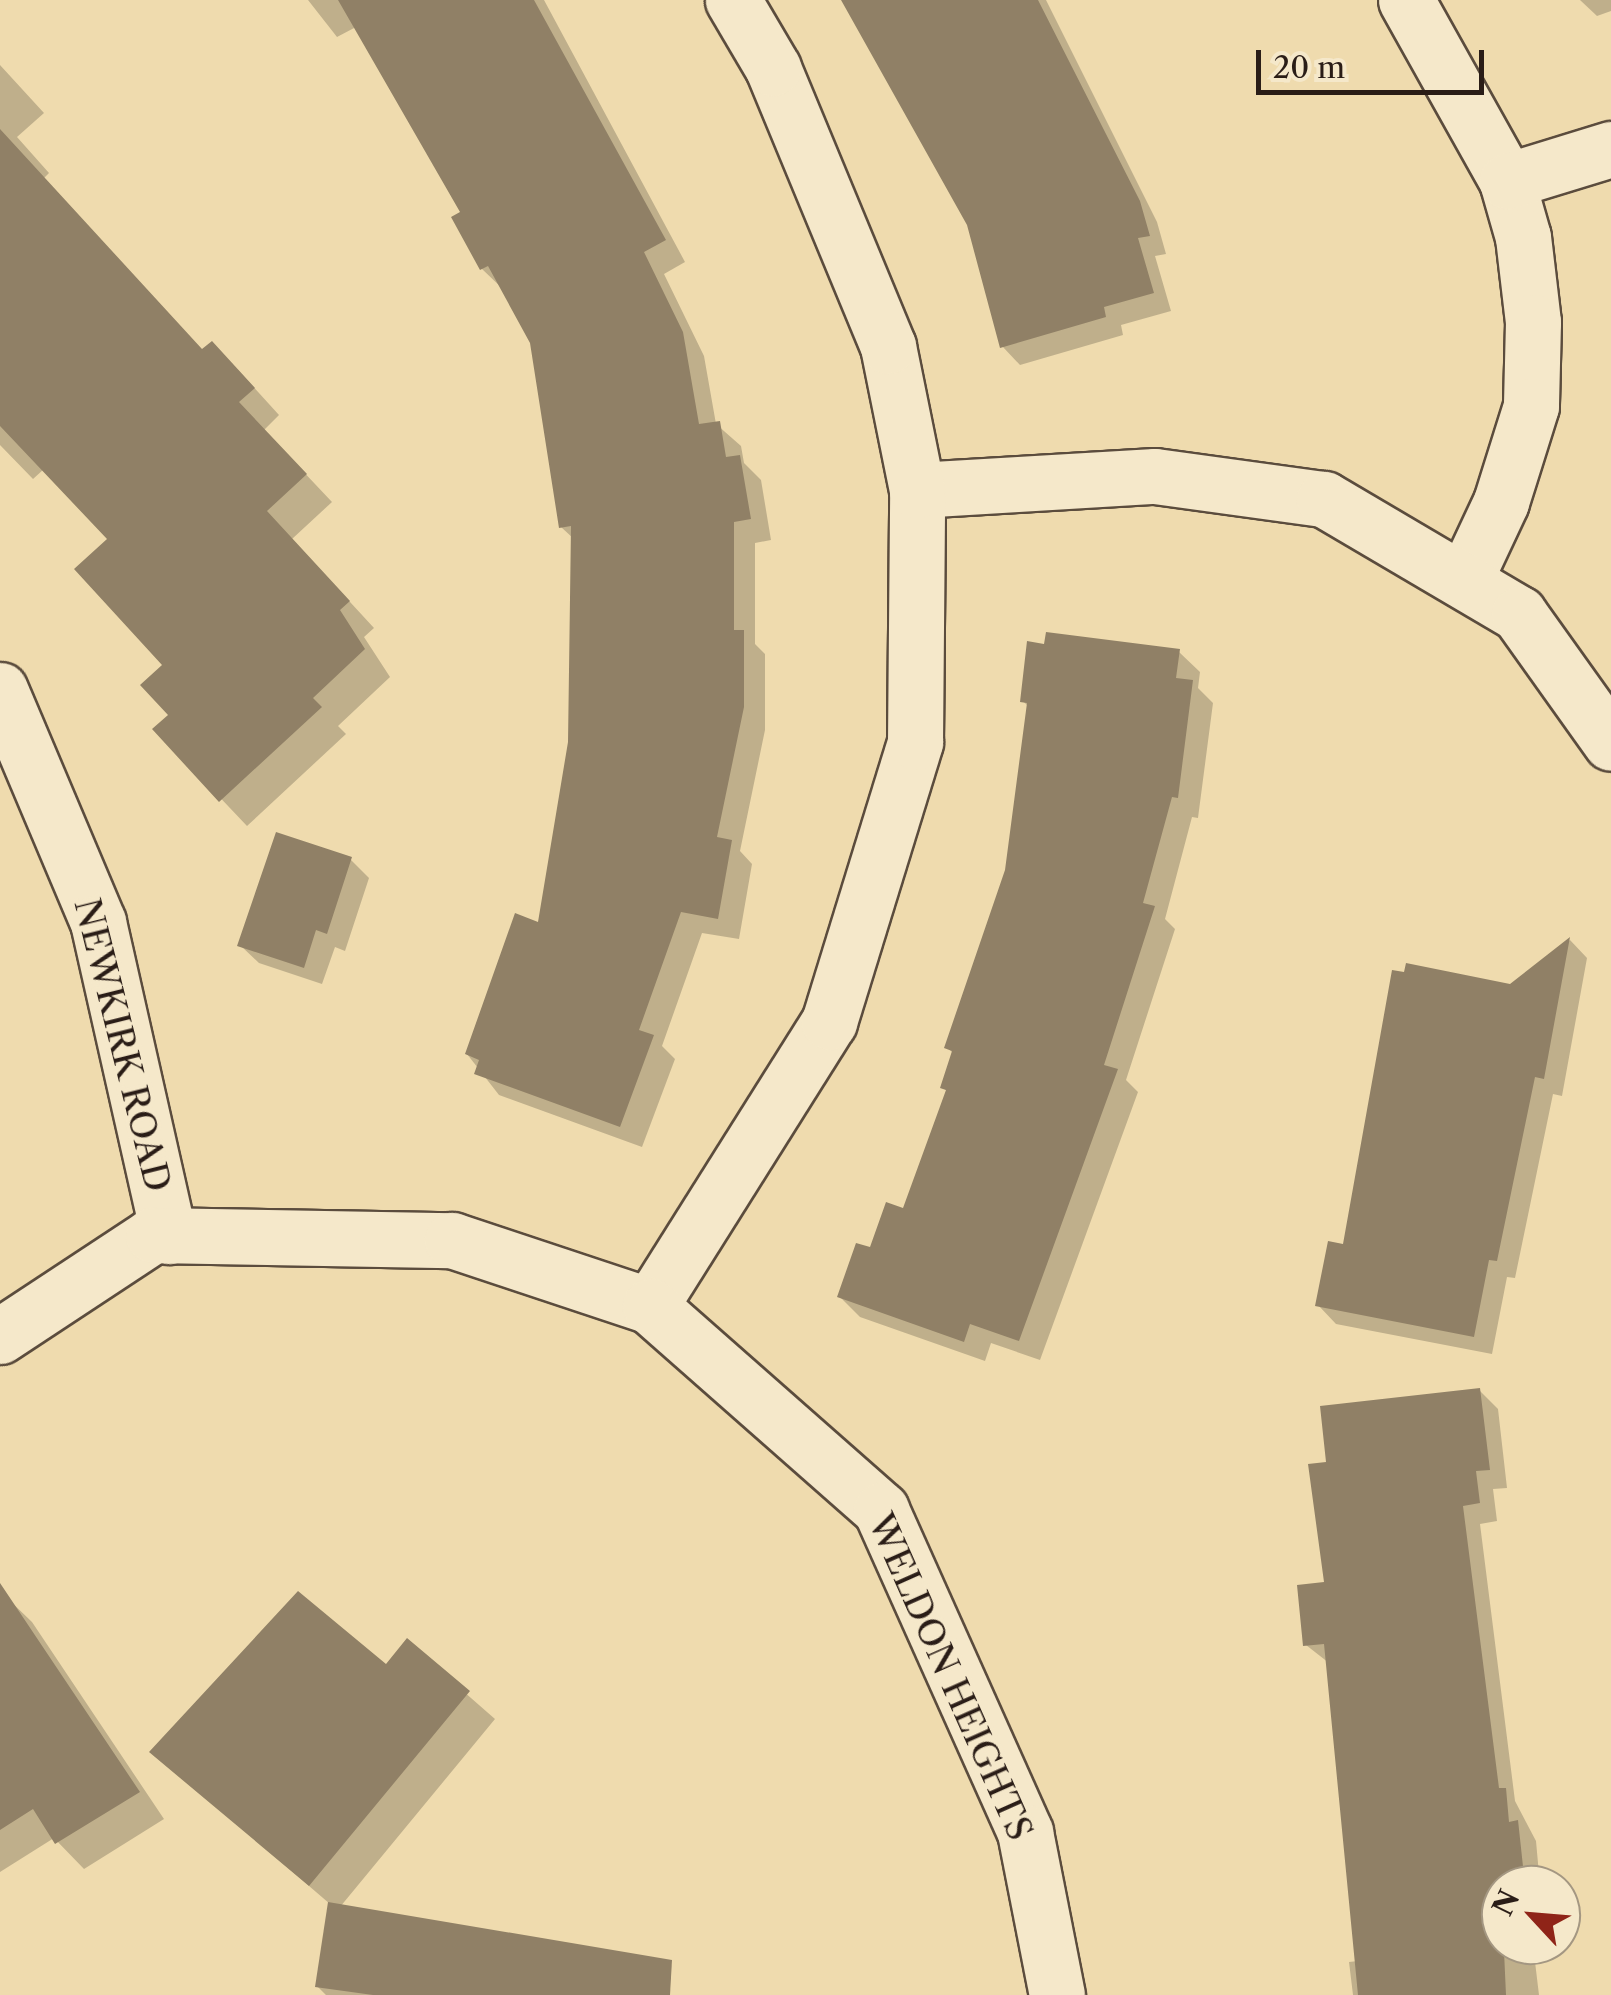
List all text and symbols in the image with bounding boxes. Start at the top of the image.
scale bar [1261,30,1488,92]
text: 20 m [1273,49,1345,86]
street label: NEWKIRK ROAD [65,894,179,1196]
street label: WELDON HEIGHTS [859,1507,1041,1847]
north arrow [1481,1865,1581,1965]
text: N [1485,1884,1526,1921]

